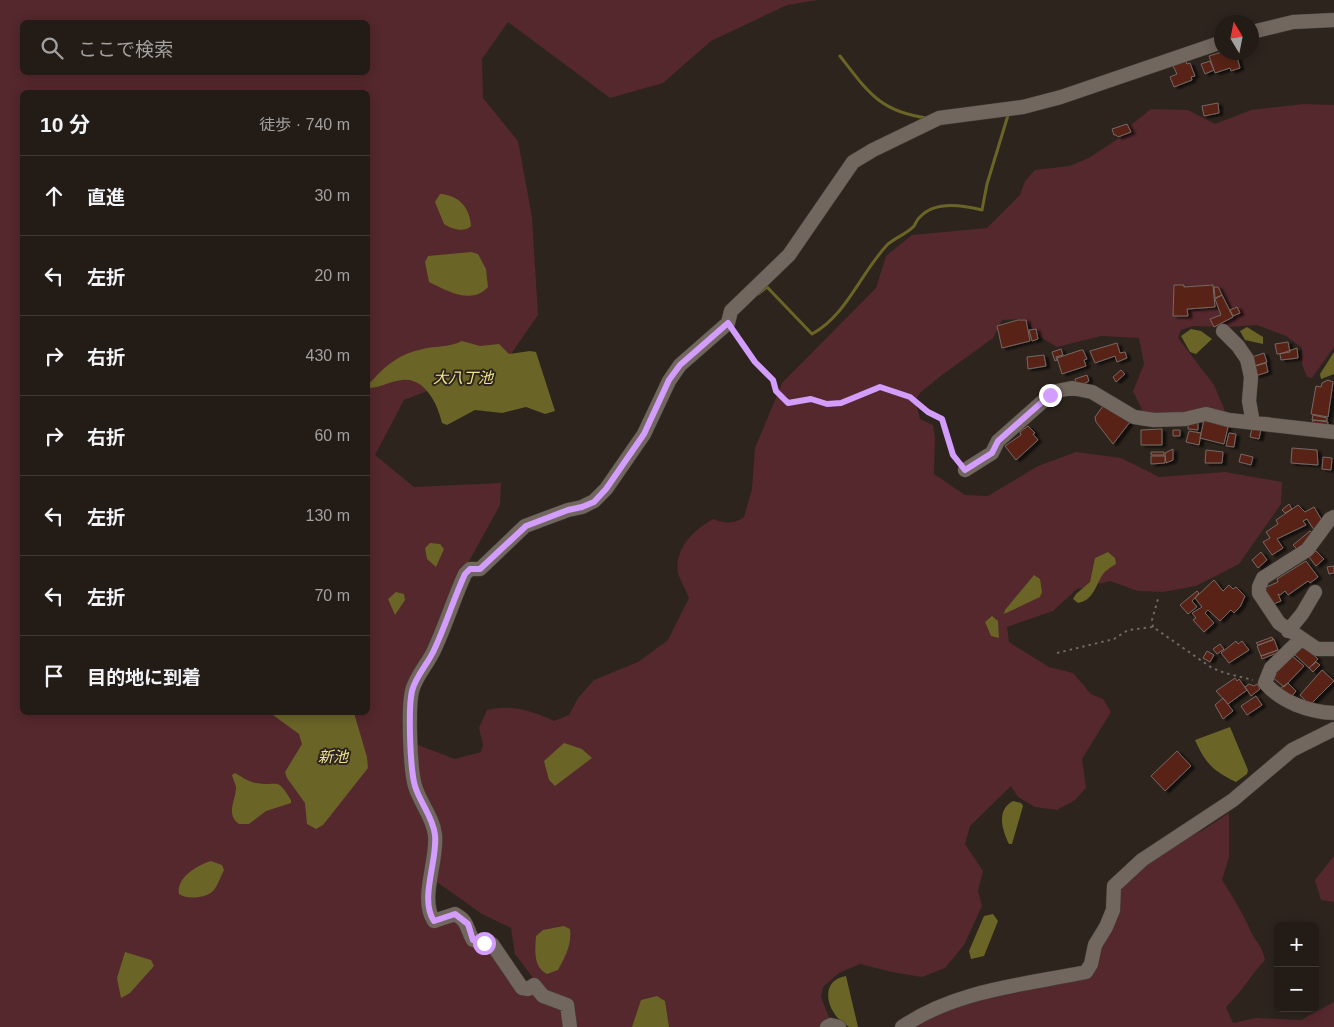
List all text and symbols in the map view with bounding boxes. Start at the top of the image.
north arrow [1214,15,1259,60]
search box [20,20,370,75]
icon: search [38,34,66,62]
text: ここで検索 [78,39,173,60]
text: 10 分 [40,113,90,136]
text: 徒歩 · 740 m [259,116,350,133]
icon: ahead [40,182,68,210]
text: 直進 [87,187,125,208]
text: 30 m [314,187,350,204]
icon: left [40,262,68,290]
text: 左折 [87,267,125,288]
text: 20 m [314,267,350,284]
icon: right [40,342,68,370]
text: 右折 [87,347,125,368]
text: 430 m [306,347,350,364]
water label: 大八丁池 [433,369,495,386]
route end [1039,384,1062,407]
icon: right [40,422,68,450]
text: 右折 [87,427,125,448]
text: 60 m [314,427,350,444]
icon: left [40,502,68,530]
text: 左折 [87,507,125,528]
text: 130 m [306,507,350,524]
icon: left [40,582,68,610]
text: 左折 [87,587,125,608]
text: 70 m [314,587,350,604]
icon: arrive [40,662,68,690]
text: 目的地に到着 [87,667,201,688]
water label: 新池 [318,748,350,765]
map controls [1274,922,1319,1012]
button: + [1274,922,1319,967]
route start [473,932,496,955]
button: − [1274,967,1319,1012]

